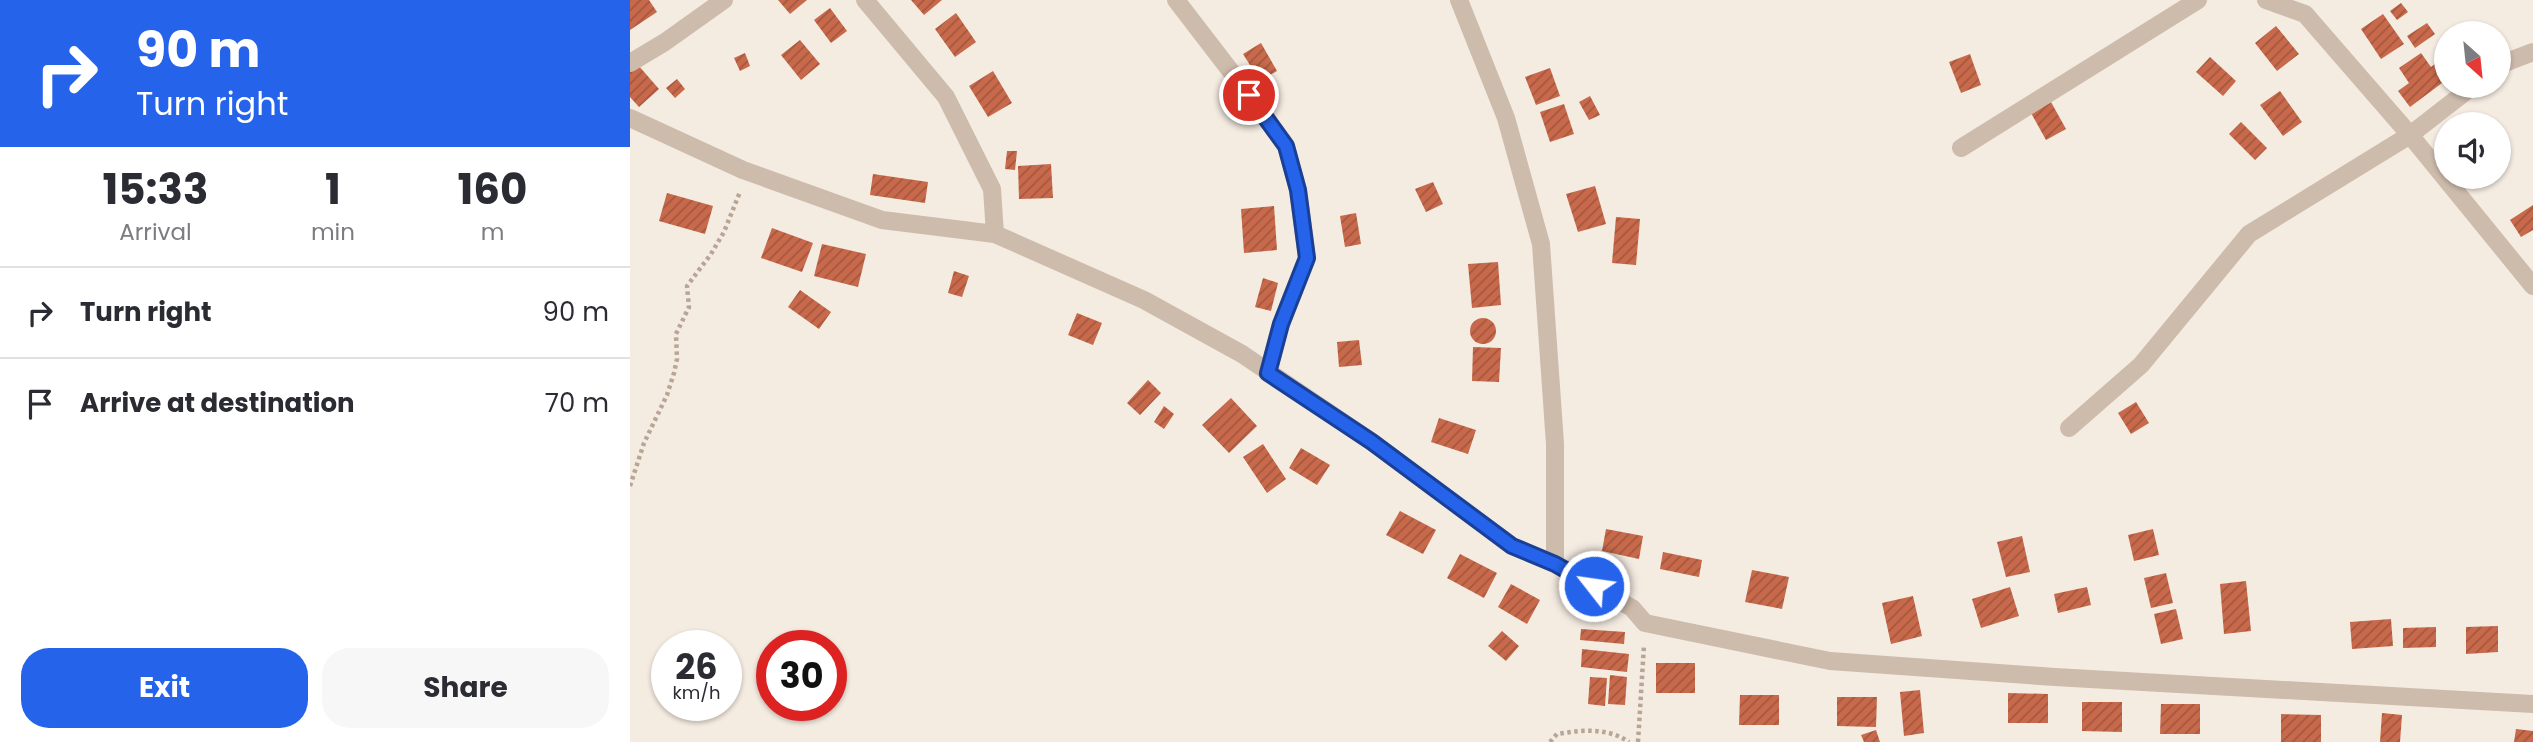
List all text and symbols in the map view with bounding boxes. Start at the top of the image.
text: 90 m [136,16,260,84]
north arrow [2434,21,2511,98]
map controls [2434,21,2511,189]
icon: right [21,28,112,119]
pin [1219,65,1279,125]
icon: arrive [1230,76,1268,114]
text: Turn right [136,81,288,126]
button: sound [2434,112,2511,189]
text: 15:33 [103,160,208,219]
text: 1 [325,160,341,219]
text: 160 [458,160,527,219]
text: Arrival [119,216,192,248]
text: min [311,216,355,248]
text: m [481,216,504,248]
icon: right [21,294,59,332]
text: Turn right [80,294,212,330]
text: 90 m [543,294,609,330]
icon: arrive [21,385,59,423]
text: Arrive at destination [80,385,355,421]
text: 70 m [545,385,609,421]
position arrow [1557,549,1631,623]
speed limit sign: 30 [756,630,847,721]
text: 26 [675,642,718,691]
button: Exit [21,648,308,728]
button: Share [322,648,609,728]
text: km/h [673,680,720,705]

